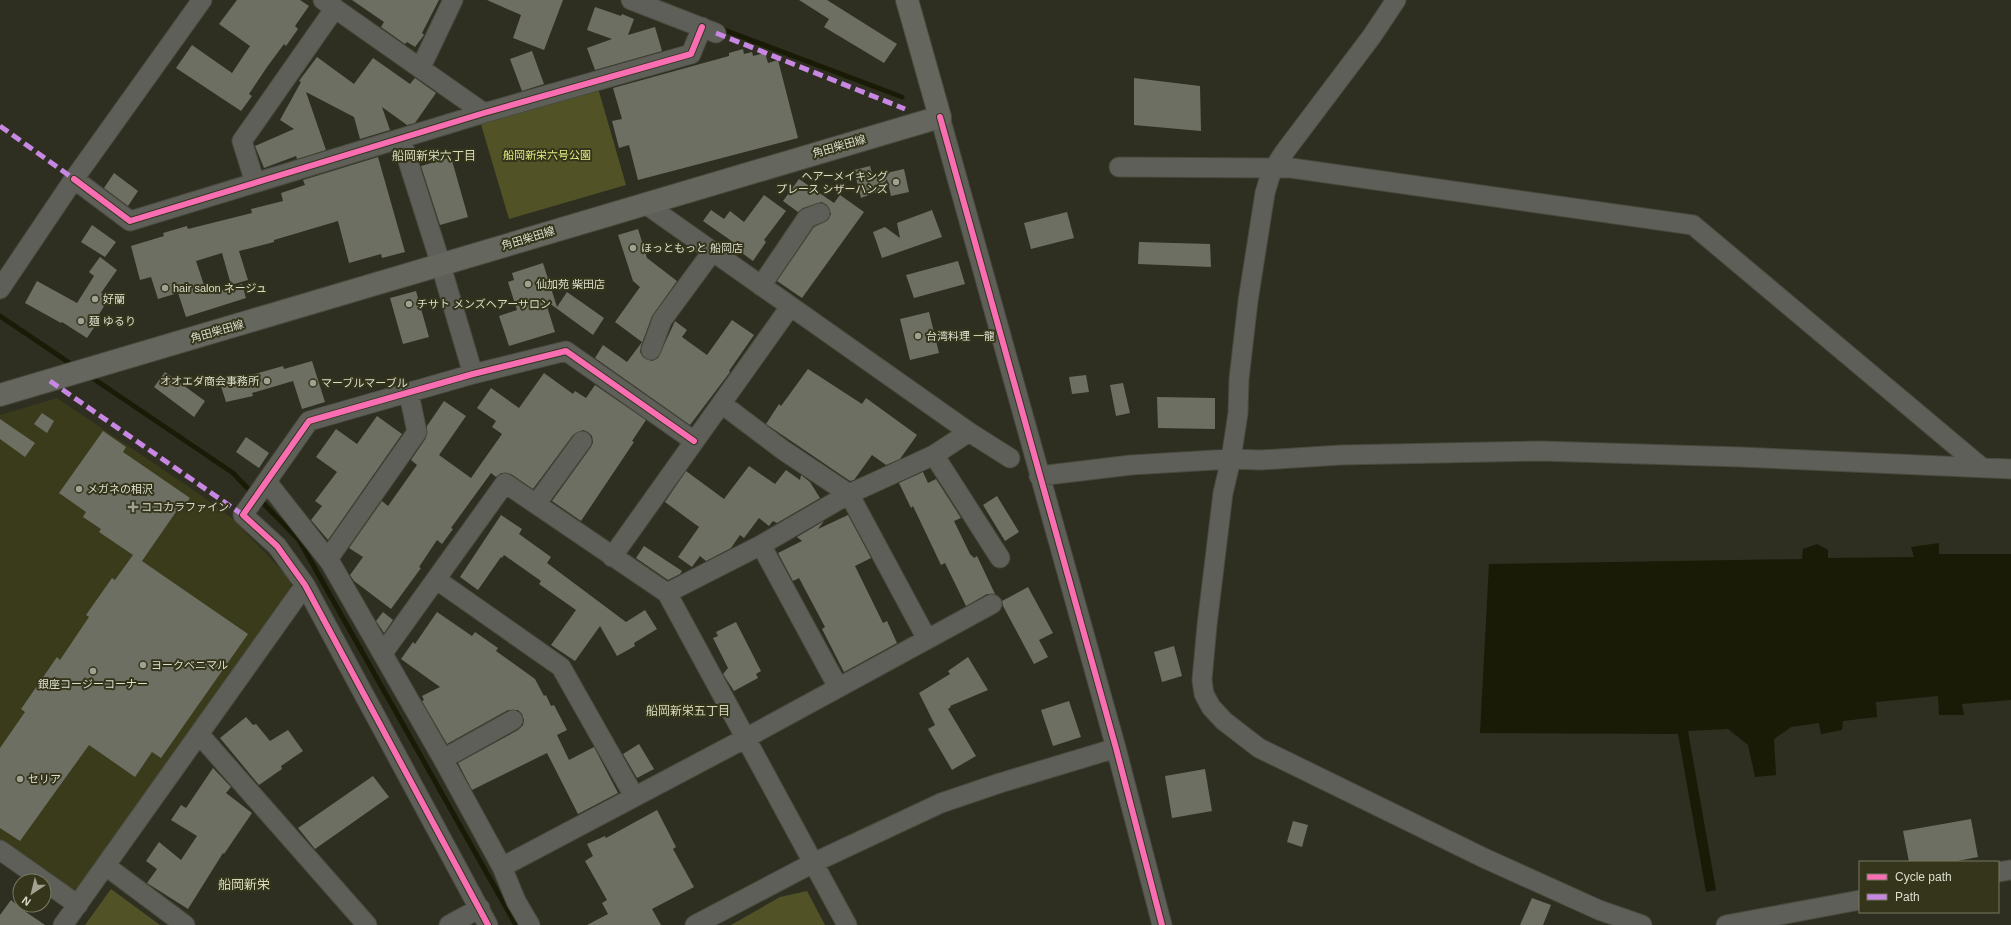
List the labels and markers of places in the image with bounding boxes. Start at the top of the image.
place label: ヘアーメイキング プレース シザーハンズ [776,170,888,195]
marker: ヘアーメイキング プレース シザーハンズ [891,177,901,187]
place label: ほっともっと 船岡店 [641,242,743,254]
marker: ほっともっと 船岡店 [628,243,638,253]
place label: 仙加苑 柴田店 [536,278,605,290]
marker: 仙加苑 柴田店 [523,279,533,289]
place label: hair salon ネージュ [173,282,267,294]
marker: hair salon ネージュ [160,283,170,293]
place label: 好蘭 [103,293,125,305]
marker: 好蘭 [90,294,100,304]
place label: チサト メンズヘアーサロン [417,298,551,310]
marker: チサト メンズヘアーサロン [404,299,414,309]
place label: 麺 ゆるり [89,315,136,327]
marker: 麺 ゆるり [76,316,86,326]
place label: 台湾料理 一龍 [926,330,995,342]
marker: 台湾料理 一龍 [913,331,923,341]
place label: オオエダ商会事務所 [160,375,260,387]
marker: オオエダ商会事務所 [262,376,272,386]
place label: マーブルマーブル [321,377,408,389]
marker: マーブルマーブル [308,378,318,388]
place label: メガネの相沢 [87,483,153,495]
marker: メガネの相沢 [74,484,84,494]
place label: ココカラファイン [141,501,229,513]
marker: ココカラファイン [128,502,138,512]
place label: ヨークベニマル [151,659,228,671]
marker: ヨークベニマル [138,660,148,670]
marker: 銀座コージーコーナー [88,666,98,676]
place label: 銀座コージーコーナー [38,678,148,690]
place label: セリア [28,773,61,785]
marker: セリア [15,774,25,784]

